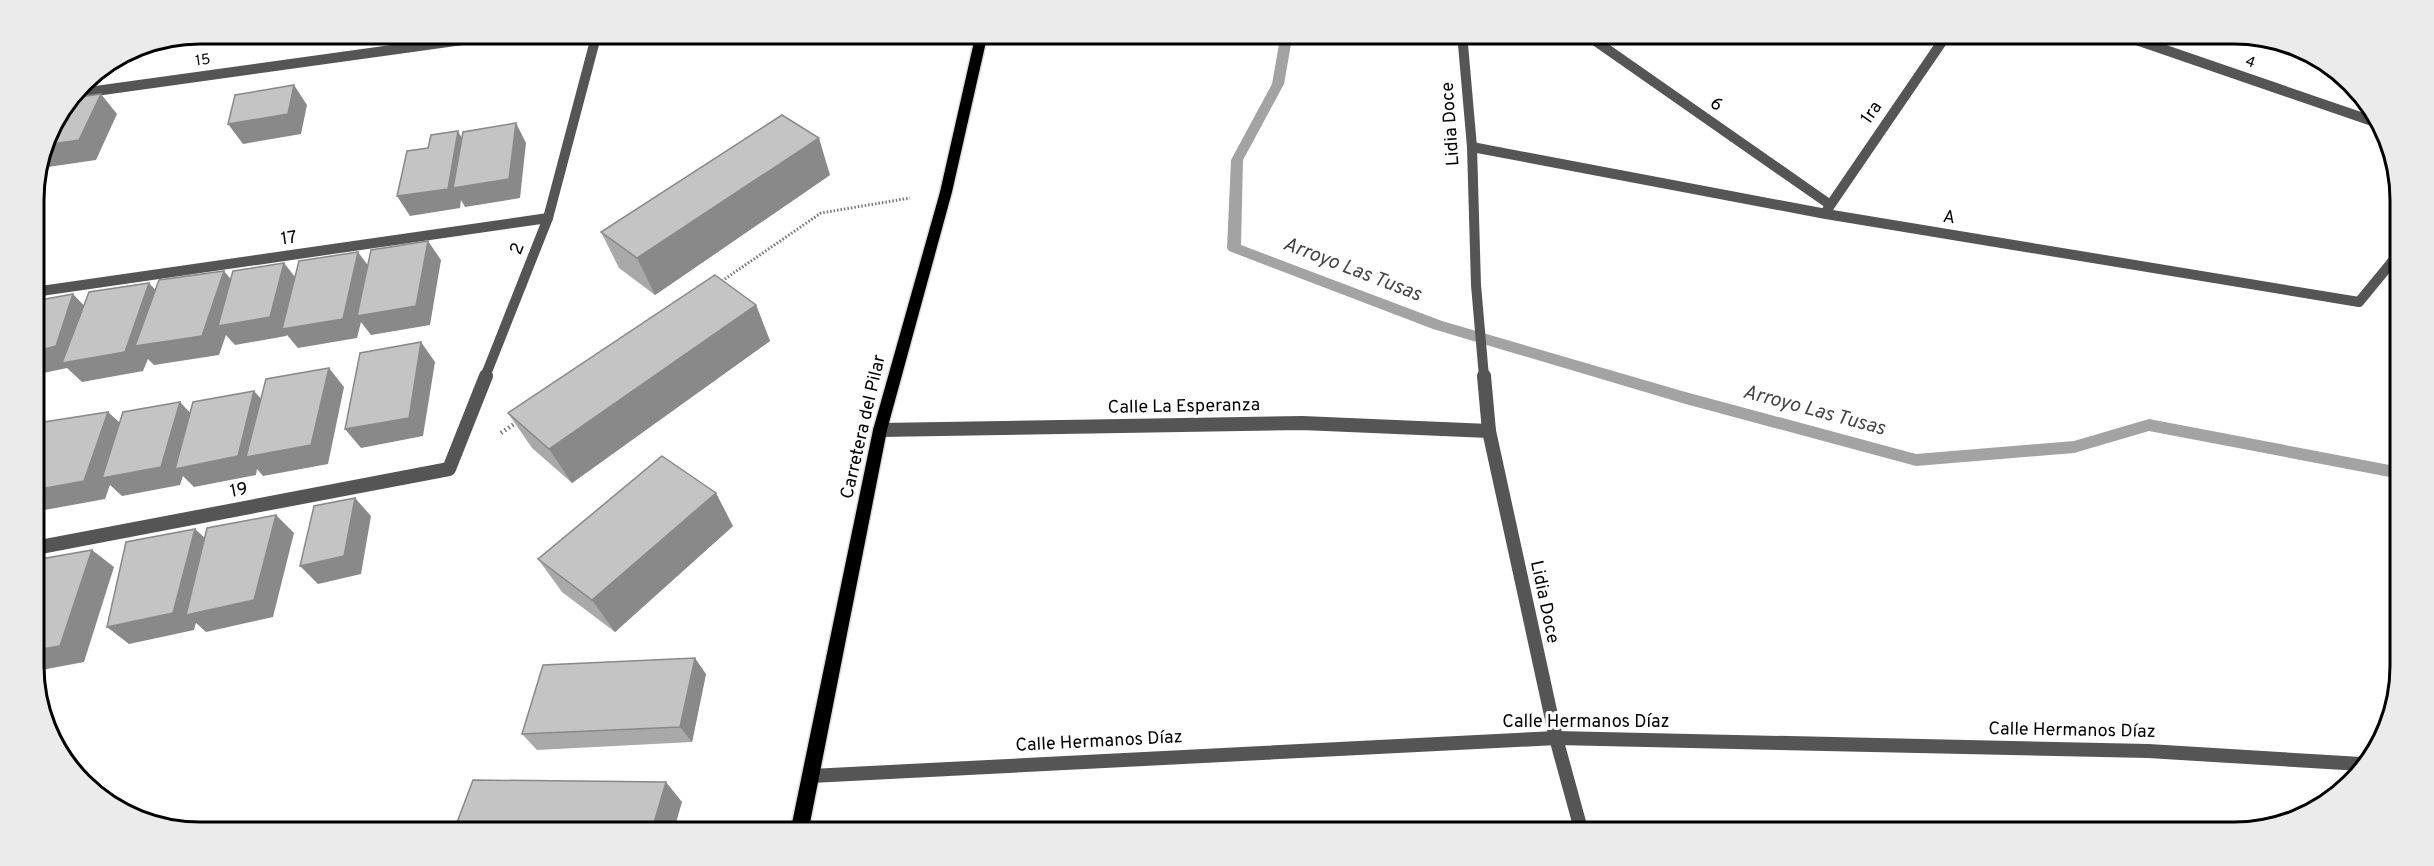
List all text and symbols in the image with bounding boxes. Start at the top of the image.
street label: 15 [194,51,212,71]
street label: 4 [2242,52,2258,74]
street label: Lidia Doce [1437,81,1465,167]
street label: 6 [1705,92,1727,118]
street label: 1ra [1856,97,1888,129]
street label: A [1941,206,1957,230]
street label: 17 [279,226,299,252]
water label: Arroyo Las Tusas [1279,232,1426,309]
street label: 2 [505,240,531,258]
street label: Carretera del Pilar [836,353,892,501]
water label: Arroyo Las Tusas [1740,380,1889,443]
street label: Calle La Esperanza [1108,394,1260,420]
street label: 19 [228,478,250,504]
street label: Lidia Doce [1524,558,1564,646]
street label: Calle Hermanos Díaz [1502,711,1670,734]
street label: Calle Hermanos Díaz [1988,718,2156,744]
street label: Calle Hermanos Díaz [1015,726,1183,758]

